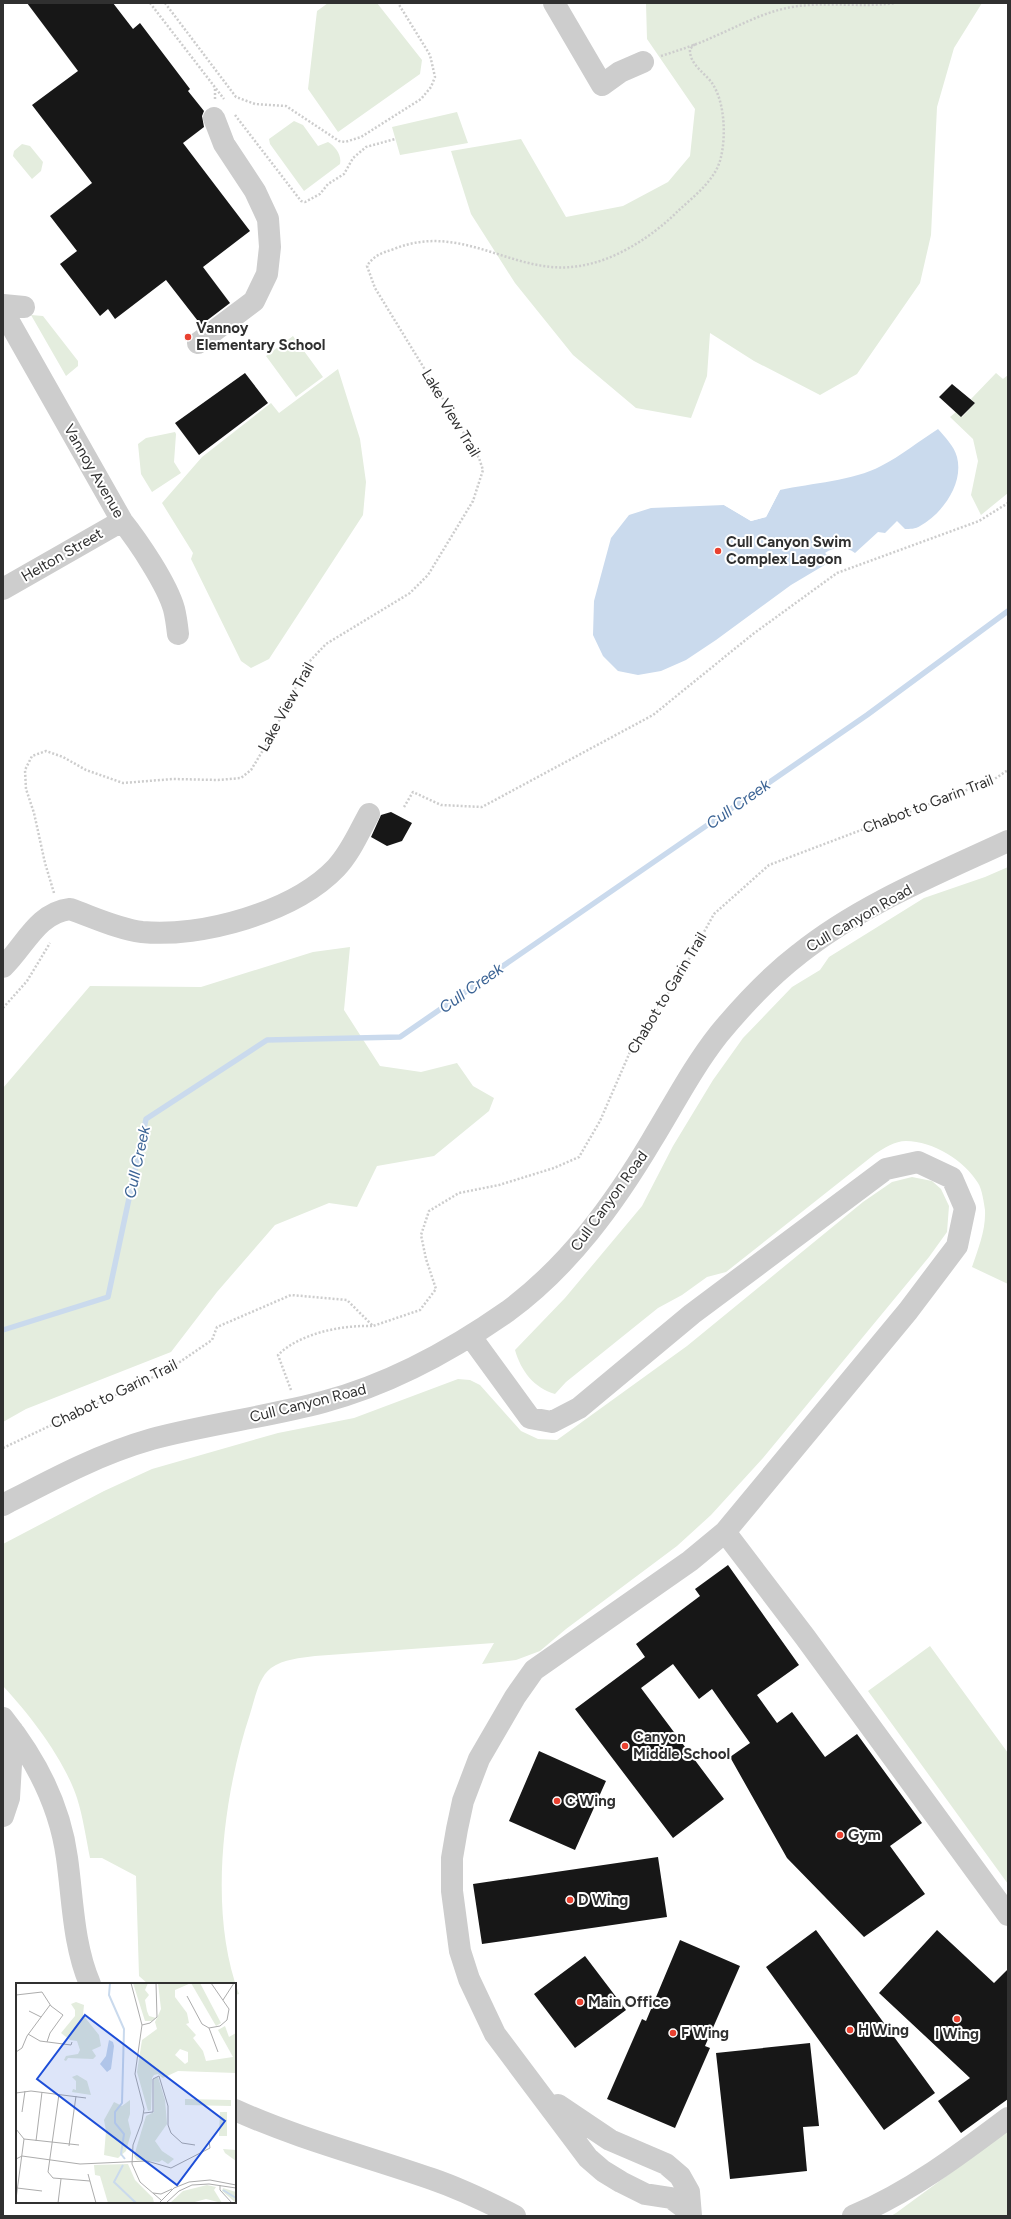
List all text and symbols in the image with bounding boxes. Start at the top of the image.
place label: Vannoy Elementary School [196,319,326,354]
marker: Vannoy Elementary School [183,332,193,342]
street label: Lake View Trail [418,366,484,460]
street label: Vannoy Avenue [60,421,128,521]
street label: Helton Street [18,524,106,586]
place label: Cull Canyon Swim Complex Lagoon [726,533,851,568]
marker: Cull Canyon Swim Complex Lagoon [713,546,723,556]
street label: Lake View Trail [254,659,318,755]
street label: Chabot to Garin Trail [860,771,996,837]
water label: Cull Creek [702,774,775,833]
street label: Cull Canyon Road [803,880,915,956]
street label: Chabot to Garin Trail [624,929,710,1057]
water label: Cull Creek [435,958,508,1017]
water label: Cull Creek [120,1123,154,1200]
street label: Cull Canyon Road [567,1147,651,1255]
street label: Chabot to Garin Trail [48,1356,180,1432]
street label: Cull Canyon Road [248,1380,368,1426]
place label: Canyon Middle School [633,1728,730,1763]
marker: Canyon Middle School [620,1741,630,1751]
place label: C Wing [565,1792,616,1810]
marker: C Wing [552,1796,562,1806]
place label: Gym [848,1826,881,1844]
marker: Gym [835,1830,845,1840]
place label: D Wing [578,1891,628,1909]
marker: D Wing [565,1895,575,1905]
inset map [16,1983,236,2203]
place label: Main Office [588,1993,670,2011]
marker: Main Office [575,1997,585,2007]
marker: I Wing [952,2014,962,2024]
place label: H Wing [858,2021,909,2039]
place label: F Wing [681,2024,729,2042]
marker: H Wing [845,2025,855,2035]
place label: I Wing [935,2025,979,2043]
marker: F Wing [668,2028,678,2038]

